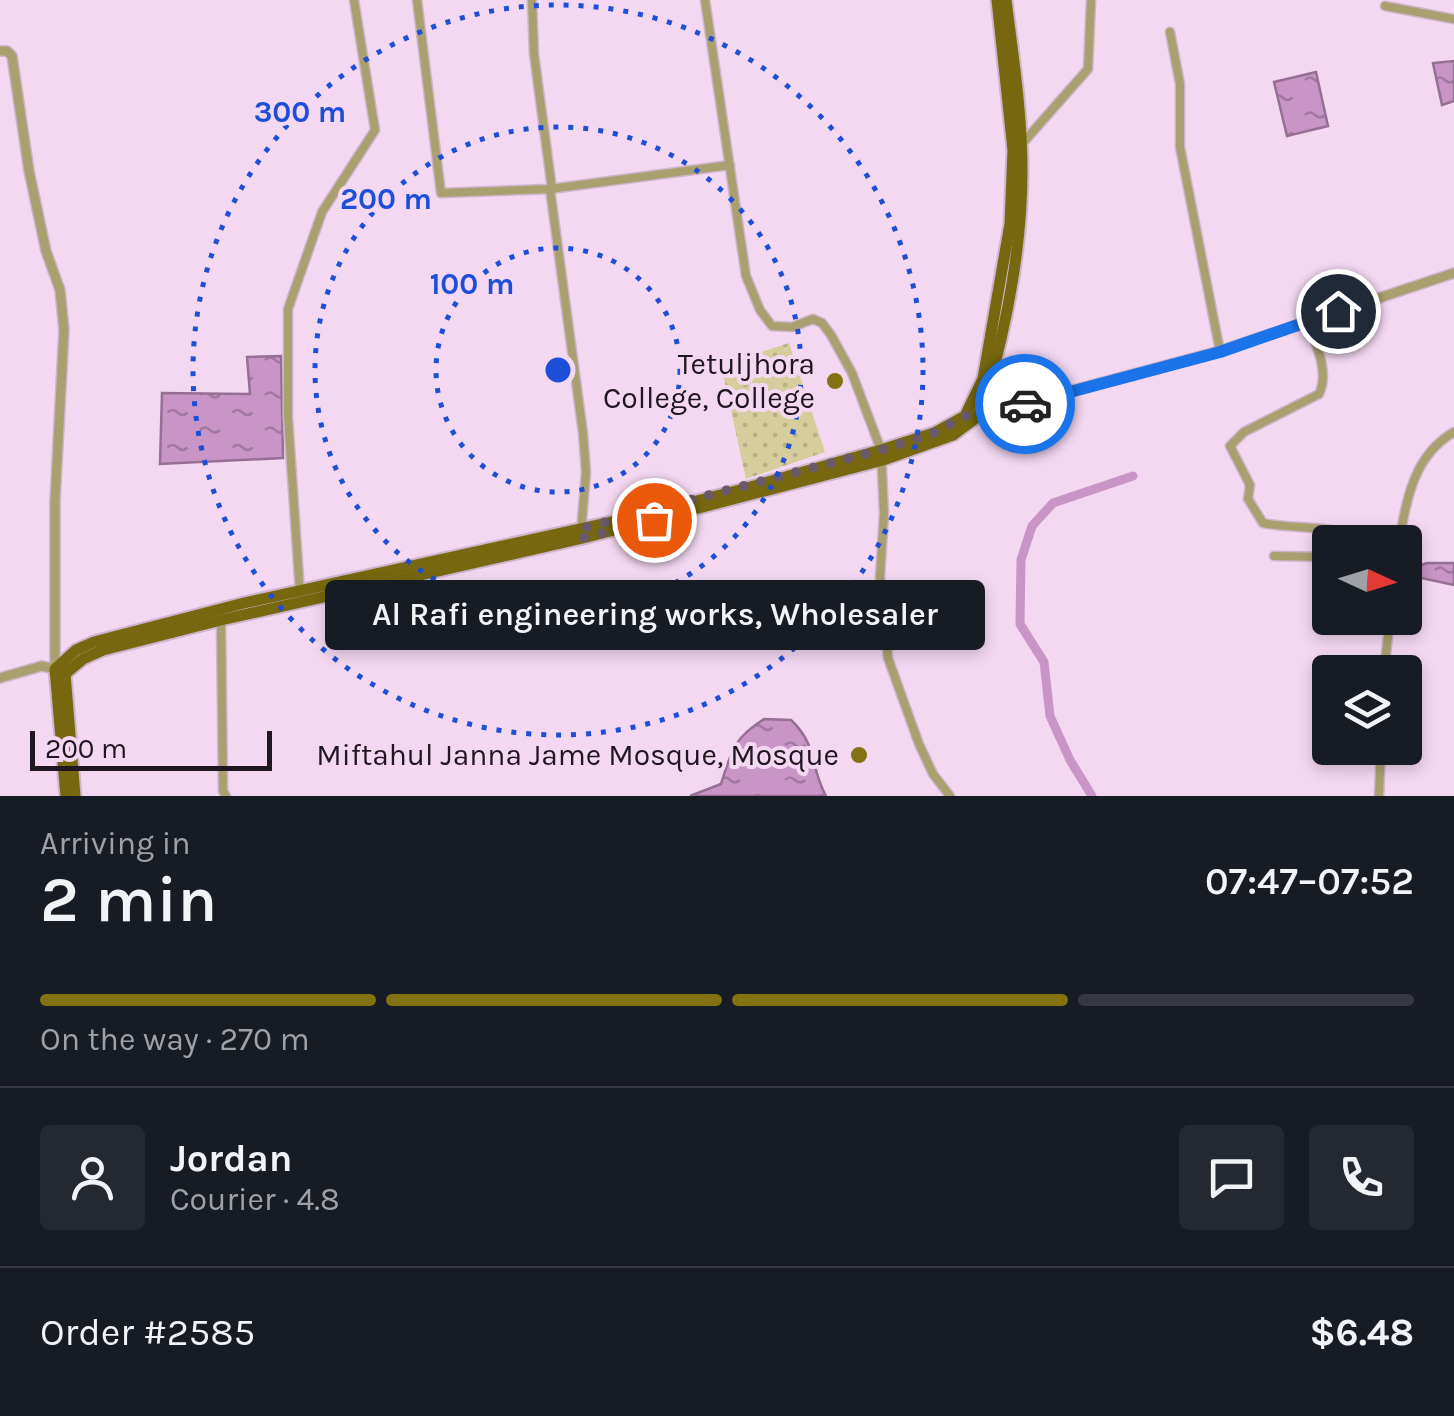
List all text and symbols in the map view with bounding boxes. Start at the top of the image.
text: 300 m [254,94,346,130]
text: 200 m [340,181,432,217]
text: 100 m [430,266,514,302]
pin [1296,269,1381,354]
icon: home [1311,284,1366,339]
place label: Tetuljhora College, College [603,346,815,416]
centre of rings [540,352,576,388]
courier [975,354,1075,454]
marker: Tetuljhora College, College [824,370,846,392]
icon: car [998,377,1053,432]
pin [612,478,697,563]
icon: bag [627,493,682,548]
north arrow [1312,525,1422,635]
map controls [1312,525,1422,765]
callout: Al Rafi engineering works, Wholesaler [324,580,984,650]
text: Al Rafi engineering works, Wholesaler [372,596,938,633]
button: layers [1312,655,1422,765]
scale bar [30,726,272,770]
text: 200 m [45,732,127,765]
place label: Miftahul Janna Jame Mosque, Mosque [316,737,839,773]
marker: Miftahul Janna Jame Mosque, Mosque [848,744,870,766]
text: Arriving in [40,825,191,862]
text: 07:47–07:52 [1205,859,1414,904]
text: 2 min [40,861,217,937]
text: On the way · 270 m [40,1021,310,1058]
button: person [40,1125,145,1230]
button: chat [1179,1125,1284,1230]
button: phone [1309,1125,1414,1230]
text: Jordan [170,1136,293,1181]
text: Courier · 4.8 [170,1181,340,1218]
text: Order #2585 [40,1310,255,1355]
text: $6.48 [1309,1310,1414,1355]

